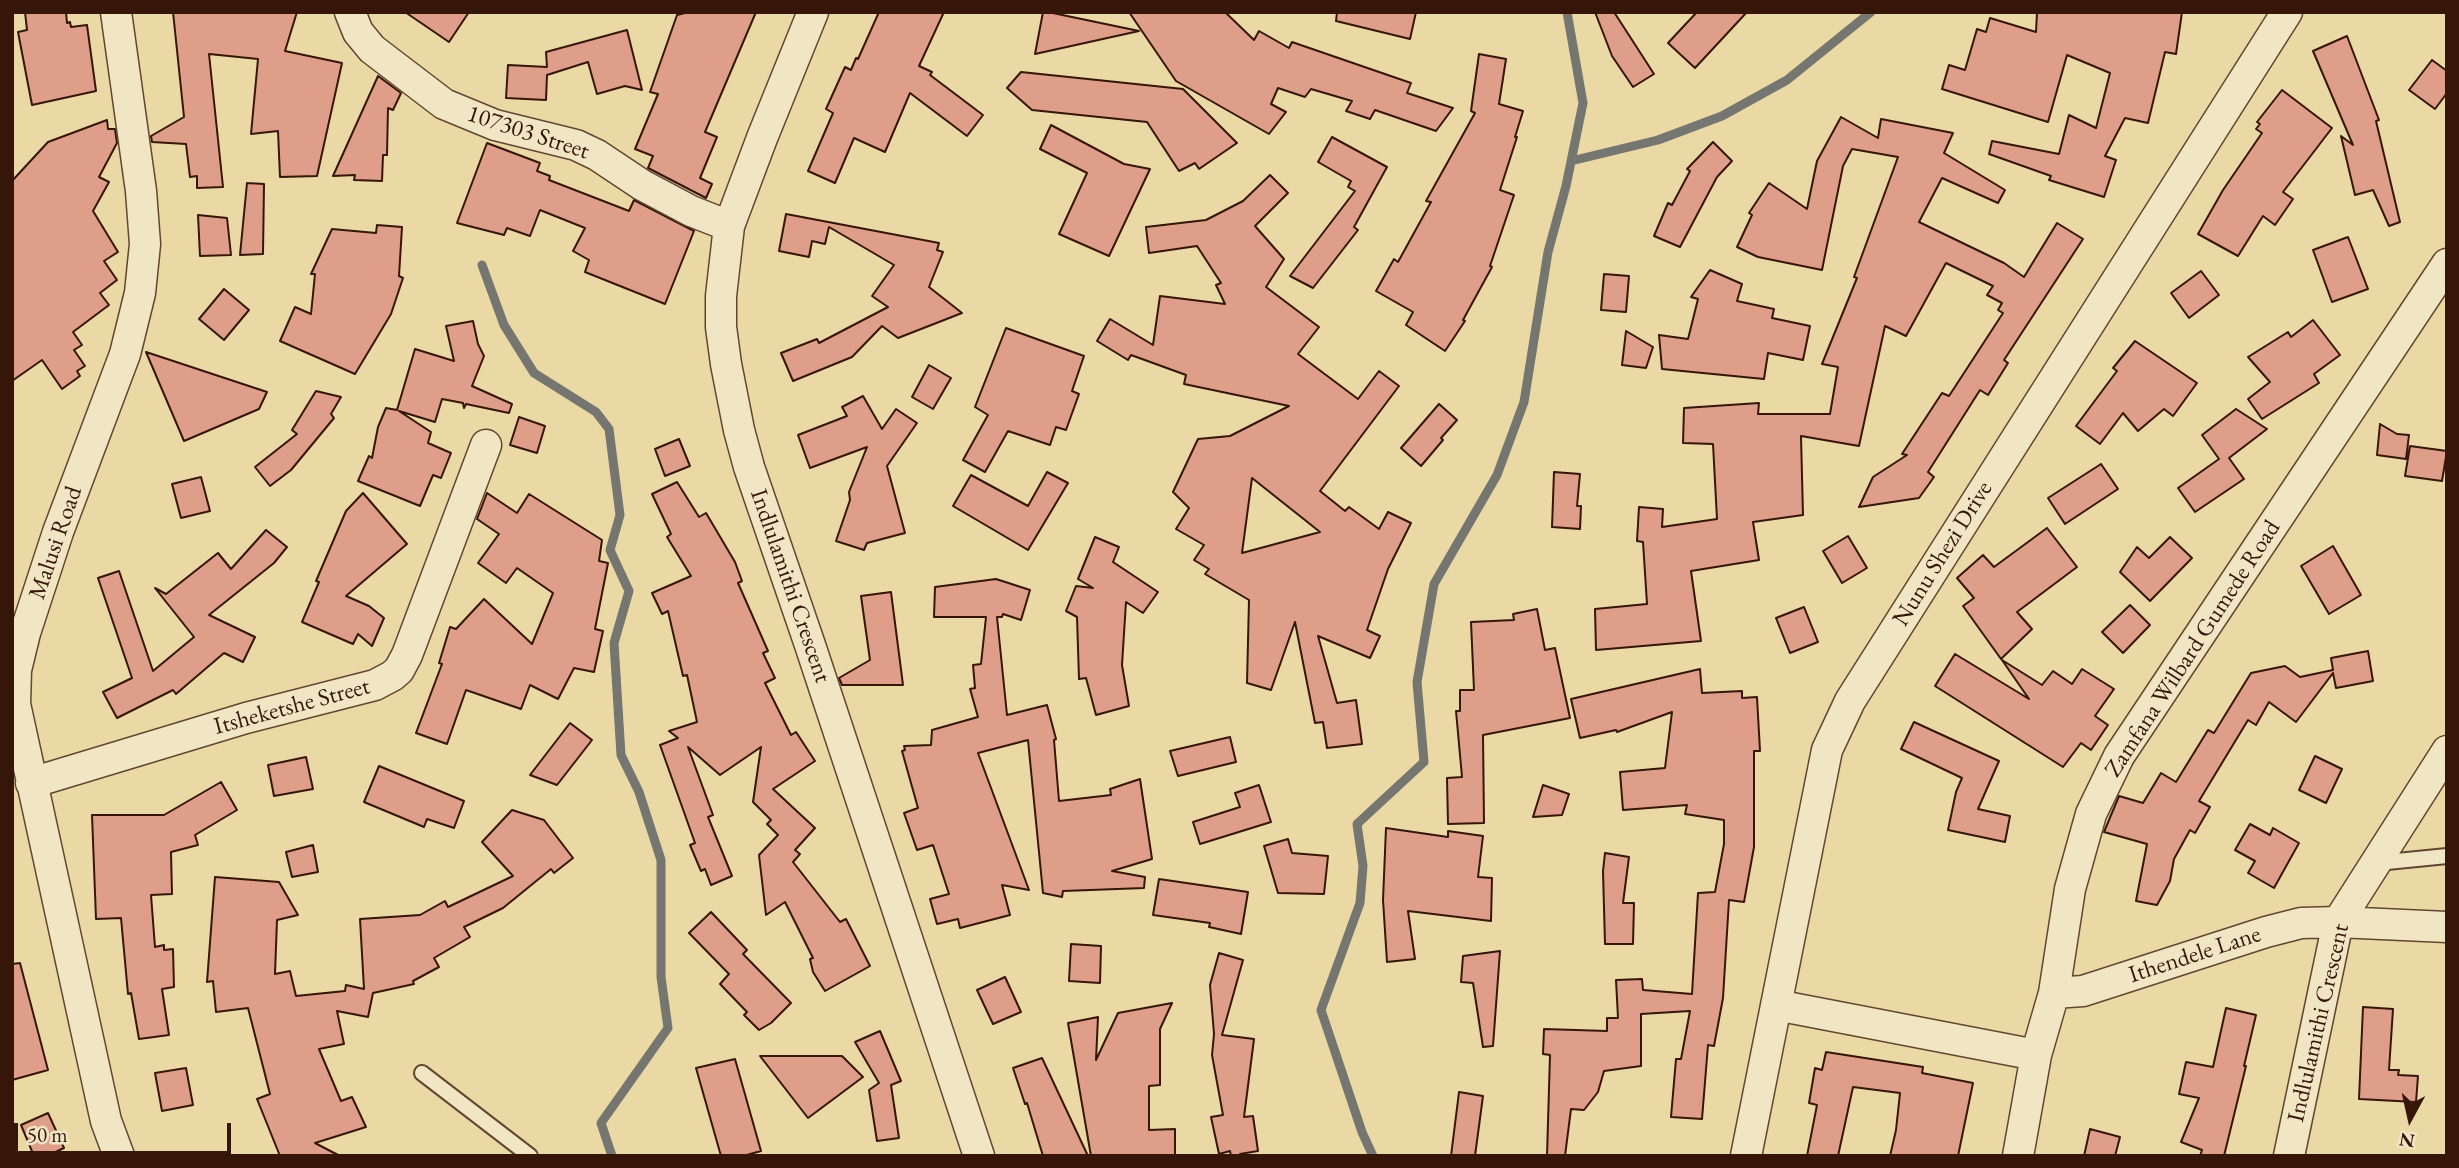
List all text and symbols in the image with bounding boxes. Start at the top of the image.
street label: 107303 Street [463,100,593,166]
street label: Nunu Shezi Drive [1887,476,1999,632]
street label: Malusi Road [23,483,89,603]
street label: Indlulamithi Crescent [743,485,837,687]
street label: Zamfana Wilbard Gumede Road [2099,515,2287,783]
street label: Itsheketshe Street [211,672,373,742]
street label: Ithendele Lane [2125,920,2265,990]
street label: Indlulamithi Crescent [2282,921,2356,1125]
north arrow [2375,1084,2445,1154]
scale bar [18,1108,234,1152]
text: 50 m [27,1121,68,1148]
text: N [2398,1127,2416,1154]

